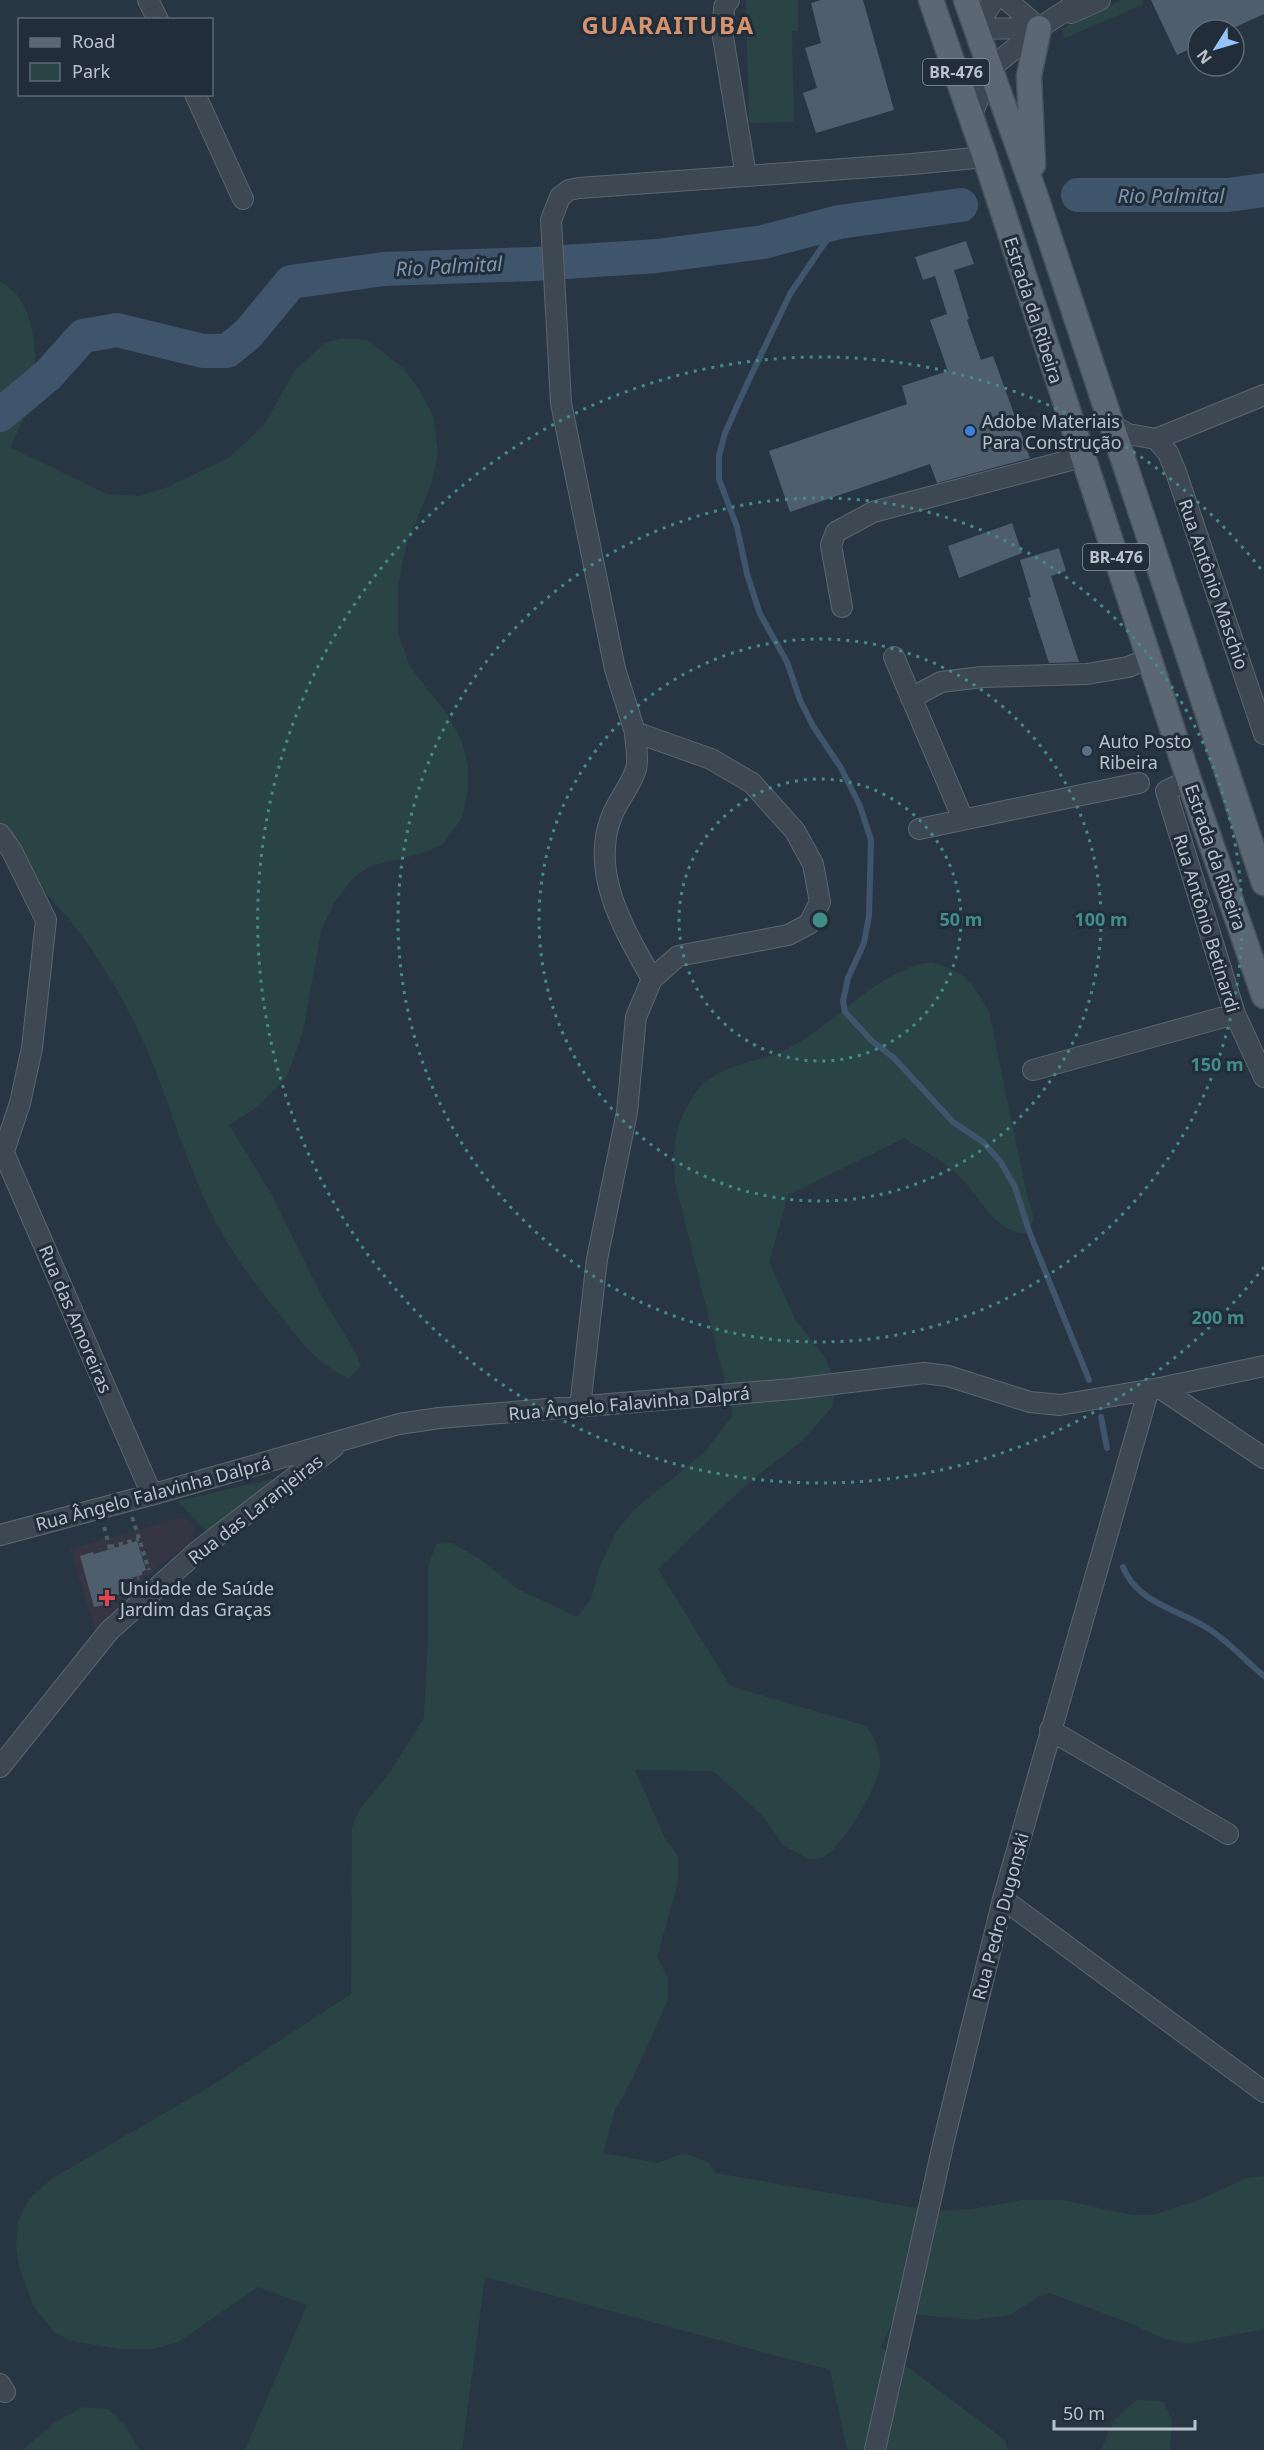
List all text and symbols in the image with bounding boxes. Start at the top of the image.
district label: GUARAITUBA [581,8,755,41]
legend [18,18,213,96]
north arrow [1186,18,1246,78]
text: Road [72,29,115,53]
text: N [1191,45,1217,69]
text: Park [72,59,110,83]
road number: BR-476 [923,59,989,85]
water label: Rio Palmital [1118,182,1225,209]
street label: Estrada da Ribeira [999,234,1069,386]
water label: Rio Palmital [395,250,504,282]
place label: Adobe Materiais Para Construção [982,409,1122,454]
marker: Adobe Materiais Para Construção [963,424,977,438]
street label: Rua Antônio Maschio [1174,496,1254,672]
road number: BR-476 [1083,544,1149,570]
place label: Auto Posto Ribeira [1099,729,1191,774]
marker: Auto Posto Ribeira [1080,744,1094,758]
street label: Estrada da Ribeira [1180,781,1252,933]
street label: Rua Antônio Betinardi [1168,831,1246,1015]
text: 50 m [940,907,982,931]
text: 100 m [1074,907,1128,931]
centre of rings [810,910,830,930]
text: 150 m [1190,1052,1244,1076]
street label: Rua das Amoreiras [34,1241,118,1397]
text: 200 m [1191,1305,1245,1329]
street label: Rua Ângelo Falavinha Dalprá [507,1380,751,1426]
street label: Rua das Laranjeiras [183,1449,327,1569]
street label: Rua Ângelo Falavinha Dalprá [33,1450,273,1536]
place label: Unidade de Saúde Jardim das Graças [118,1576,274,1621]
marker: Unidade de Saúde Jardim das Graças [98,1589,116,1607]
street label: Rua Pedro Dugonski [966,1830,1034,2002]
scale bar [1054,2393,1195,2431]
text: 50 m [1063,2401,1105,2425]

